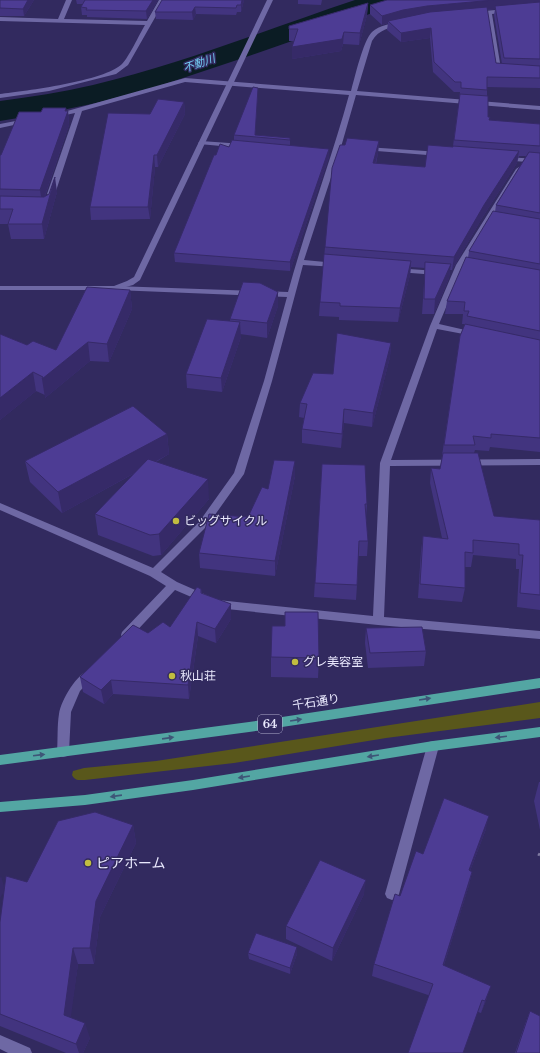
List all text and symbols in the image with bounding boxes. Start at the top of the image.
water label: 不動川 [181,51,218,75]
place label: ビッグサイクル [184,513,267,528]
marker: ビッグサイクル [171,516,181,526]
place label: グレ美容室 [303,654,363,669]
marker: グレ美容室 [290,657,300,667]
place label: 秋山荘 [180,668,216,683]
marker: 秋山荘 [167,671,177,681]
street label: 千石通り [291,690,341,713]
one-way arrow [419,696,431,702]
road number: 64 [258,715,282,733]
one-way arrow [290,717,302,723]
one-way arrow [495,734,507,740]
one-way arrow [162,735,174,741]
one-way arrow [33,752,45,758]
one-way arrow [367,753,379,759]
one-way arrow [238,774,250,780]
one-way arrow [110,793,122,799]
place label: ピアホーム [96,854,166,872]
marker: ピアホーム [83,858,93,868]

